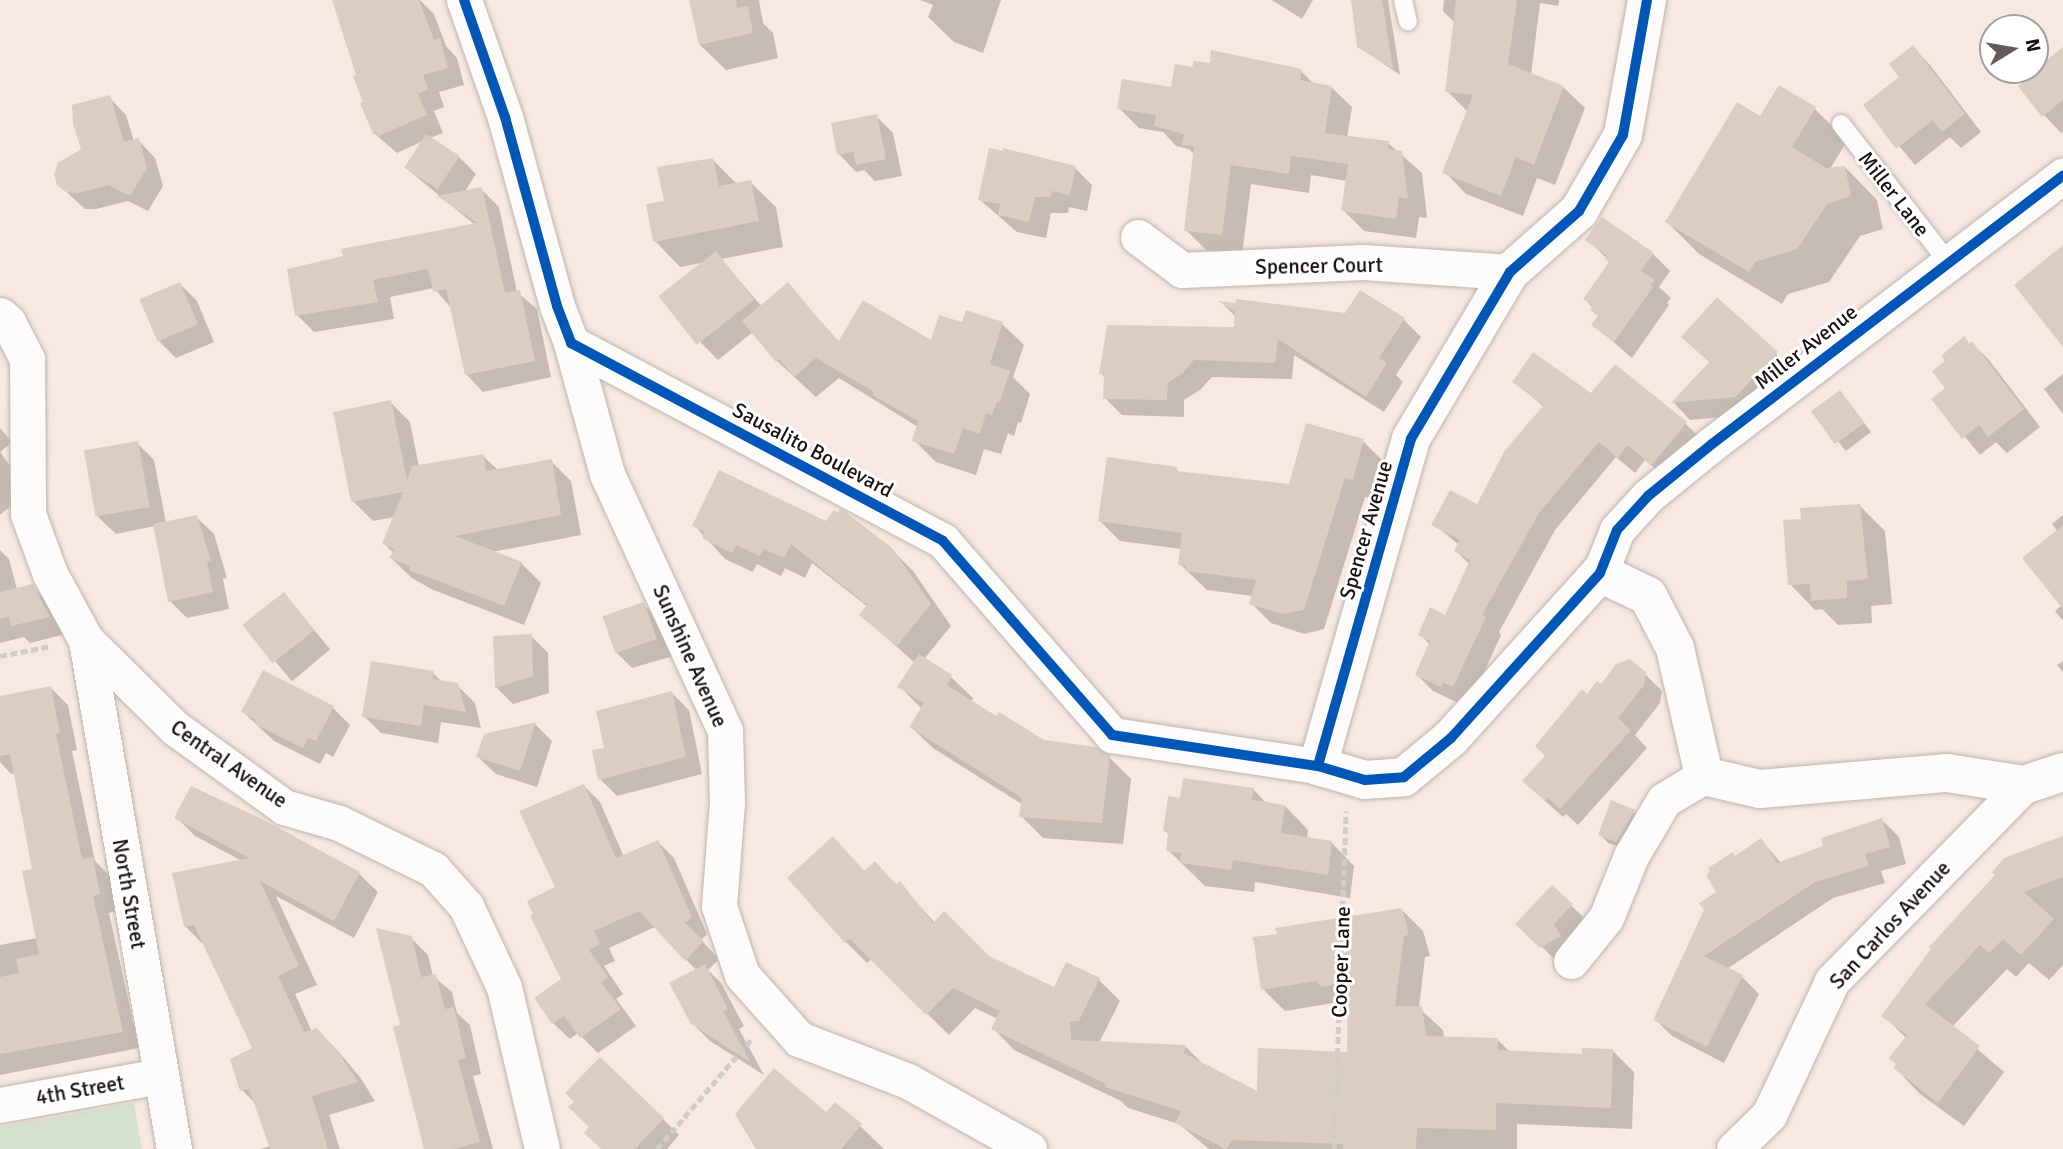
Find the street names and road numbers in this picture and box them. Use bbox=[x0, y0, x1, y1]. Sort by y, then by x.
street label: Miller Lane bbox=[1853, 147, 1935, 241]
street label: Spencer Court bbox=[1255, 252, 1383, 280]
street label: Miller Avenue bbox=[1750, 299, 1862, 395]
street label: Sausalito Boulevard bbox=[728, 397, 898, 503]
street label: Spencer Avenue bbox=[1334, 458, 1398, 602]
street label: Sunshine Avenue bbox=[647, 581, 733, 731]
street label: Central Avenue bbox=[166, 715, 292, 813]
street label: North Street bbox=[107, 837, 151, 951]
street label: San Carlos Avenue bbox=[1824, 856, 1956, 994]
street label: Cooper Lane bbox=[1326, 906, 1356, 1018]
street label: 4th Street bbox=[34, 1070, 126, 1110]

